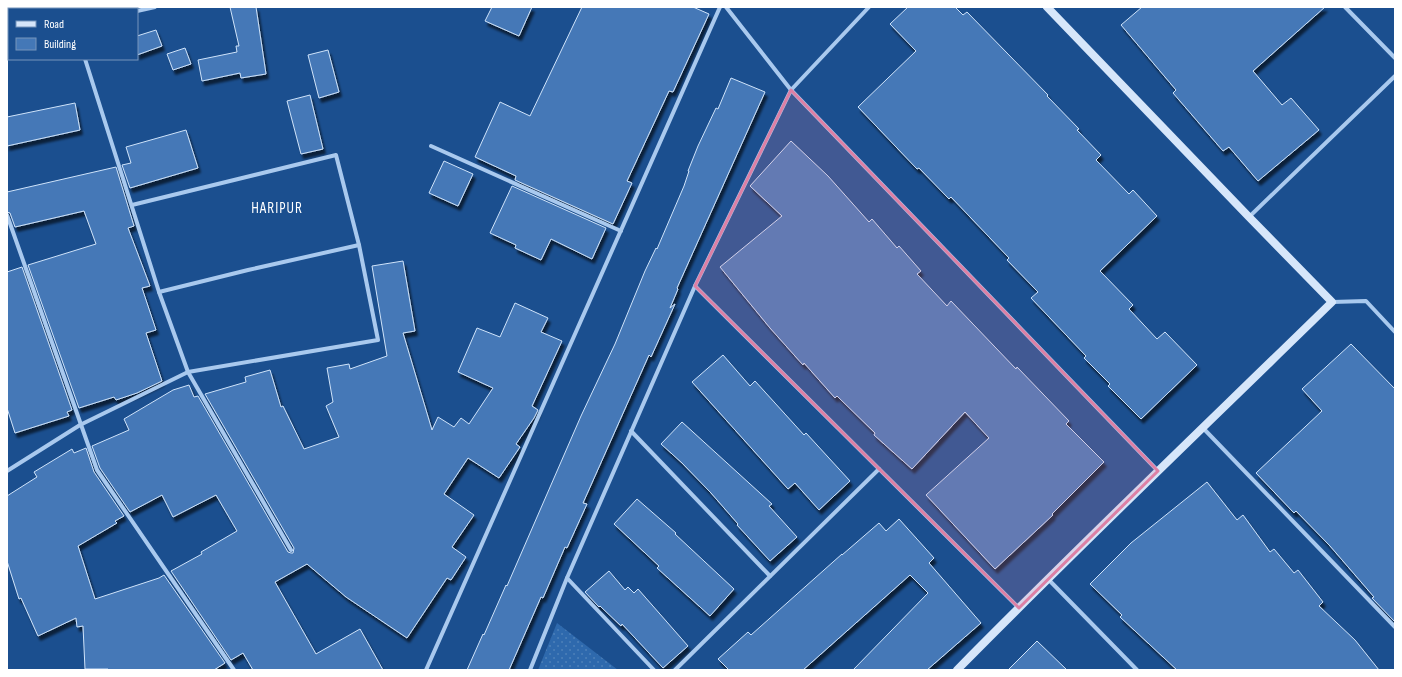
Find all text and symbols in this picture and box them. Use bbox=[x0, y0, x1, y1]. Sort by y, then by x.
legend bbox=[8, 8, 138, 60]
text: Road bbox=[44, 17, 64, 32]
text: Building bbox=[44, 37, 76, 52]
district label: HARIPUR bbox=[251, 199, 303, 218]

